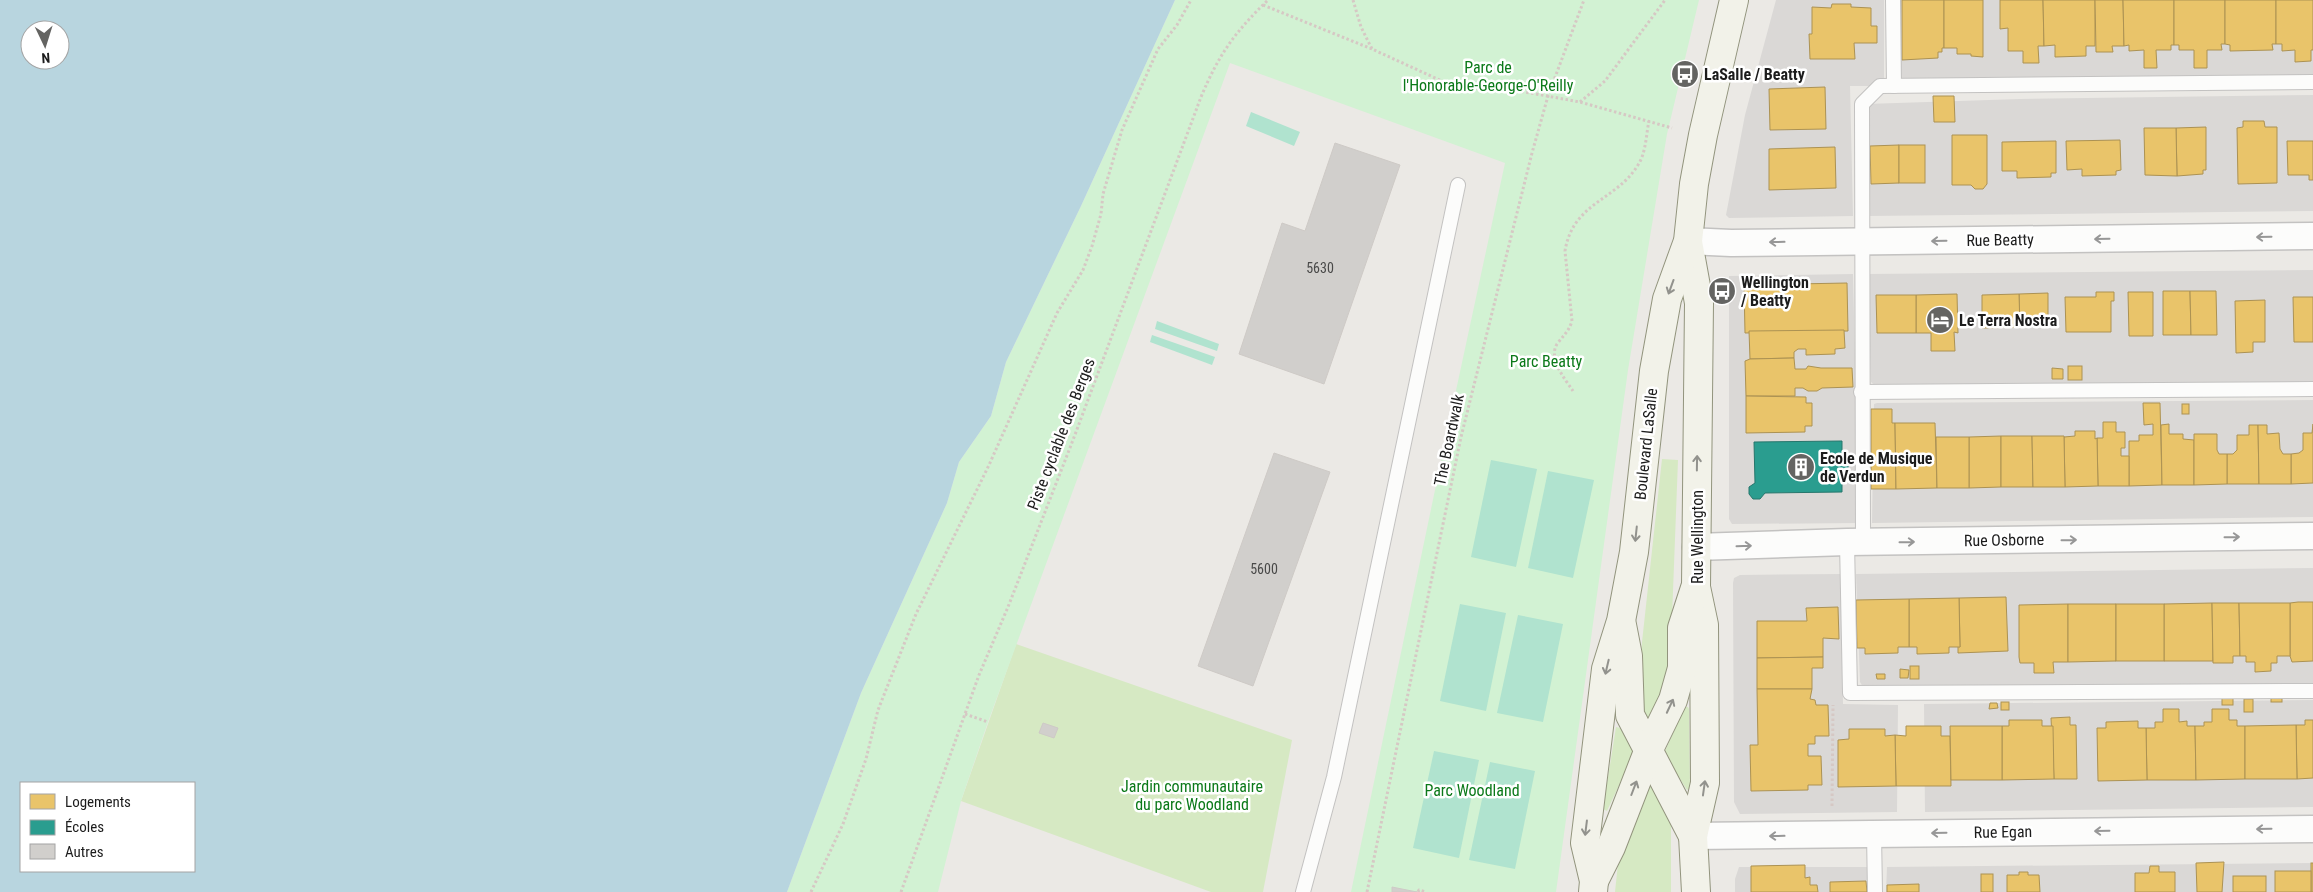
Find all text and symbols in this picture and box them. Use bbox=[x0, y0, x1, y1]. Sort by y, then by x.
north arrow bbox=[20, 20, 70, 70]
text: N bbox=[41, 50, 51, 66]
park label: Parc de l'Honorable-George-O'Reilly bbox=[1403, 58, 1574, 95]
bus stop icon: LaSalle / Beatty bbox=[1670, 59, 1700, 89]
place label: LaSalle / Beatty bbox=[1704, 65, 1805, 84]
street label: Rue Beatty bbox=[1966, 230, 2034, 250]
one-way arrow bbox=[2257, 232, 2273, 242]
one-way arrow bbox=[2094, 234, 2110, 244]
one-way arrow bbox=[1932, 236, 1948, 246]
one-way arrow bbox=[1769, 237, 1786, 247]
house number: 5630 bbox=[1306, 260, 1334, 276]
place label: Wellington / Beatty bbox=[1740, 273, 1809, 310]
bus stop icon: Wellington / Beatty bbox=[1707, 276, 1737, 306]
one-way arrow bbox=[1666, 278, 1675, 294]
hotel icon: Le Terra Nostra bbox=[1925, 305, 1955, 335]
place label: Le Terra Nostra bbox=[1959, 311, 2058, 330]
park label: Parc Beatty bbox=[1510, 352, 1582, 371]
street label: Piste cyclable des Berges bbox=[1023, 355, 1099, 513]
street label: Boulevard LaSalle bbox=[1631, 387, 1661, 501]
street label: The Boardwalk bbox=[1430, 392, 1468, 488]
place label: Ecole de Musique de Verdun bbox=[1820, 449, 1933, 486]
building icon: Ecole de Musique de Verdun bbox=[1786, 452, 1816, 482]
one-way arrow bbox=[1692, 455, 1702, 472]
street label: Rue Wellington bbox=[1688, 490, 1707, 584]
one-way arrow bbox=[1631, 525, 1641, 541]
street label: Rue Osborne bbox=[1964, 530, 2044, 550]
one-way arrow bbox=[2224, 533, 2240, 542]
one-way arrow bbox=[2061, 535, 2077, 544]
one-way arrow bbox=[1898, 537, 1915, 547]
one-way arrow bbox=[1736, 541, 1752, 550]
house number: 5600 bbox=[1250, 561, 1278, 577]
one-way arrow bbox=[1602, 659, 1611, 675]
one-way arrow bbox=[1666, 699, 1676, 714]
park label: Jardin communautaire du parc Woodland bbox=[1121, 777, 1263, 814]
park label: Parc Woodland bbox=[1424, 781, 1520, 800]
one-way arrow bbox=[1629, 781, 1639, 796]
one-way arrow bbox=[1699, 781, 1709, 797]
legend bbox=[20, 782, 195, 872]
text: Logements bbox=[65, 793, 131, 811]
text: Écoles bbox=[65, 818, 104, 836]
one-way arrow bbox=[1581, 820, 1591, 836]
street label: Rue Egan bbox=[1974, 822, 2032, 842]
one-way arrow bbox=[2257, 824, 2273, 834]
one-way arrow bbox=[2094, 826, 2110, 836]
one-way arrow bbox=[1932, 828, 1948, 838]
one-way arrow bbox=[1769, 831, 1785, 840]
text: Autres bbox=[65, 843, 104, 861]

